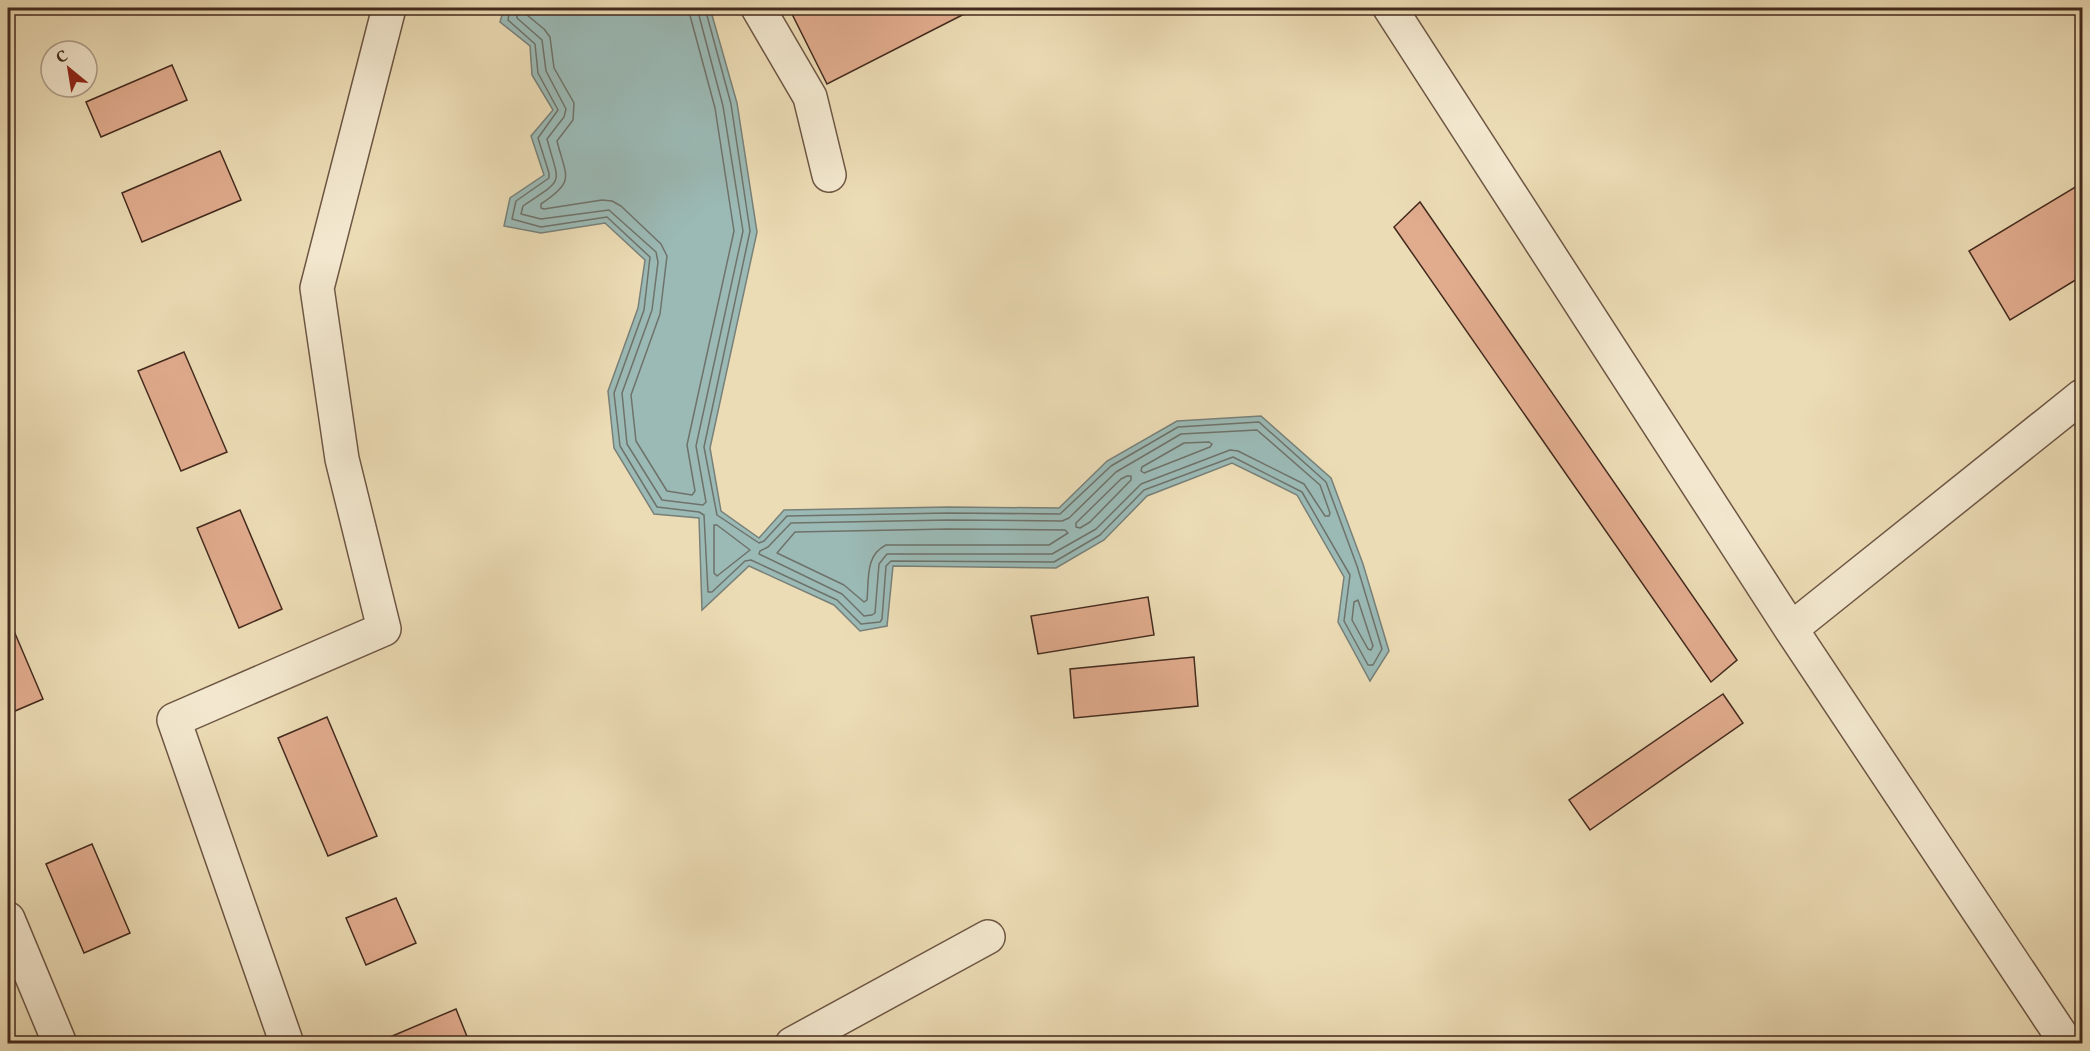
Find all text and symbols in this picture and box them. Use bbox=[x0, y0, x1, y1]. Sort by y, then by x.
north arrow bbox=[39, 39, 99, 99]
text: С bbox=[53, 46, 72, 70]

